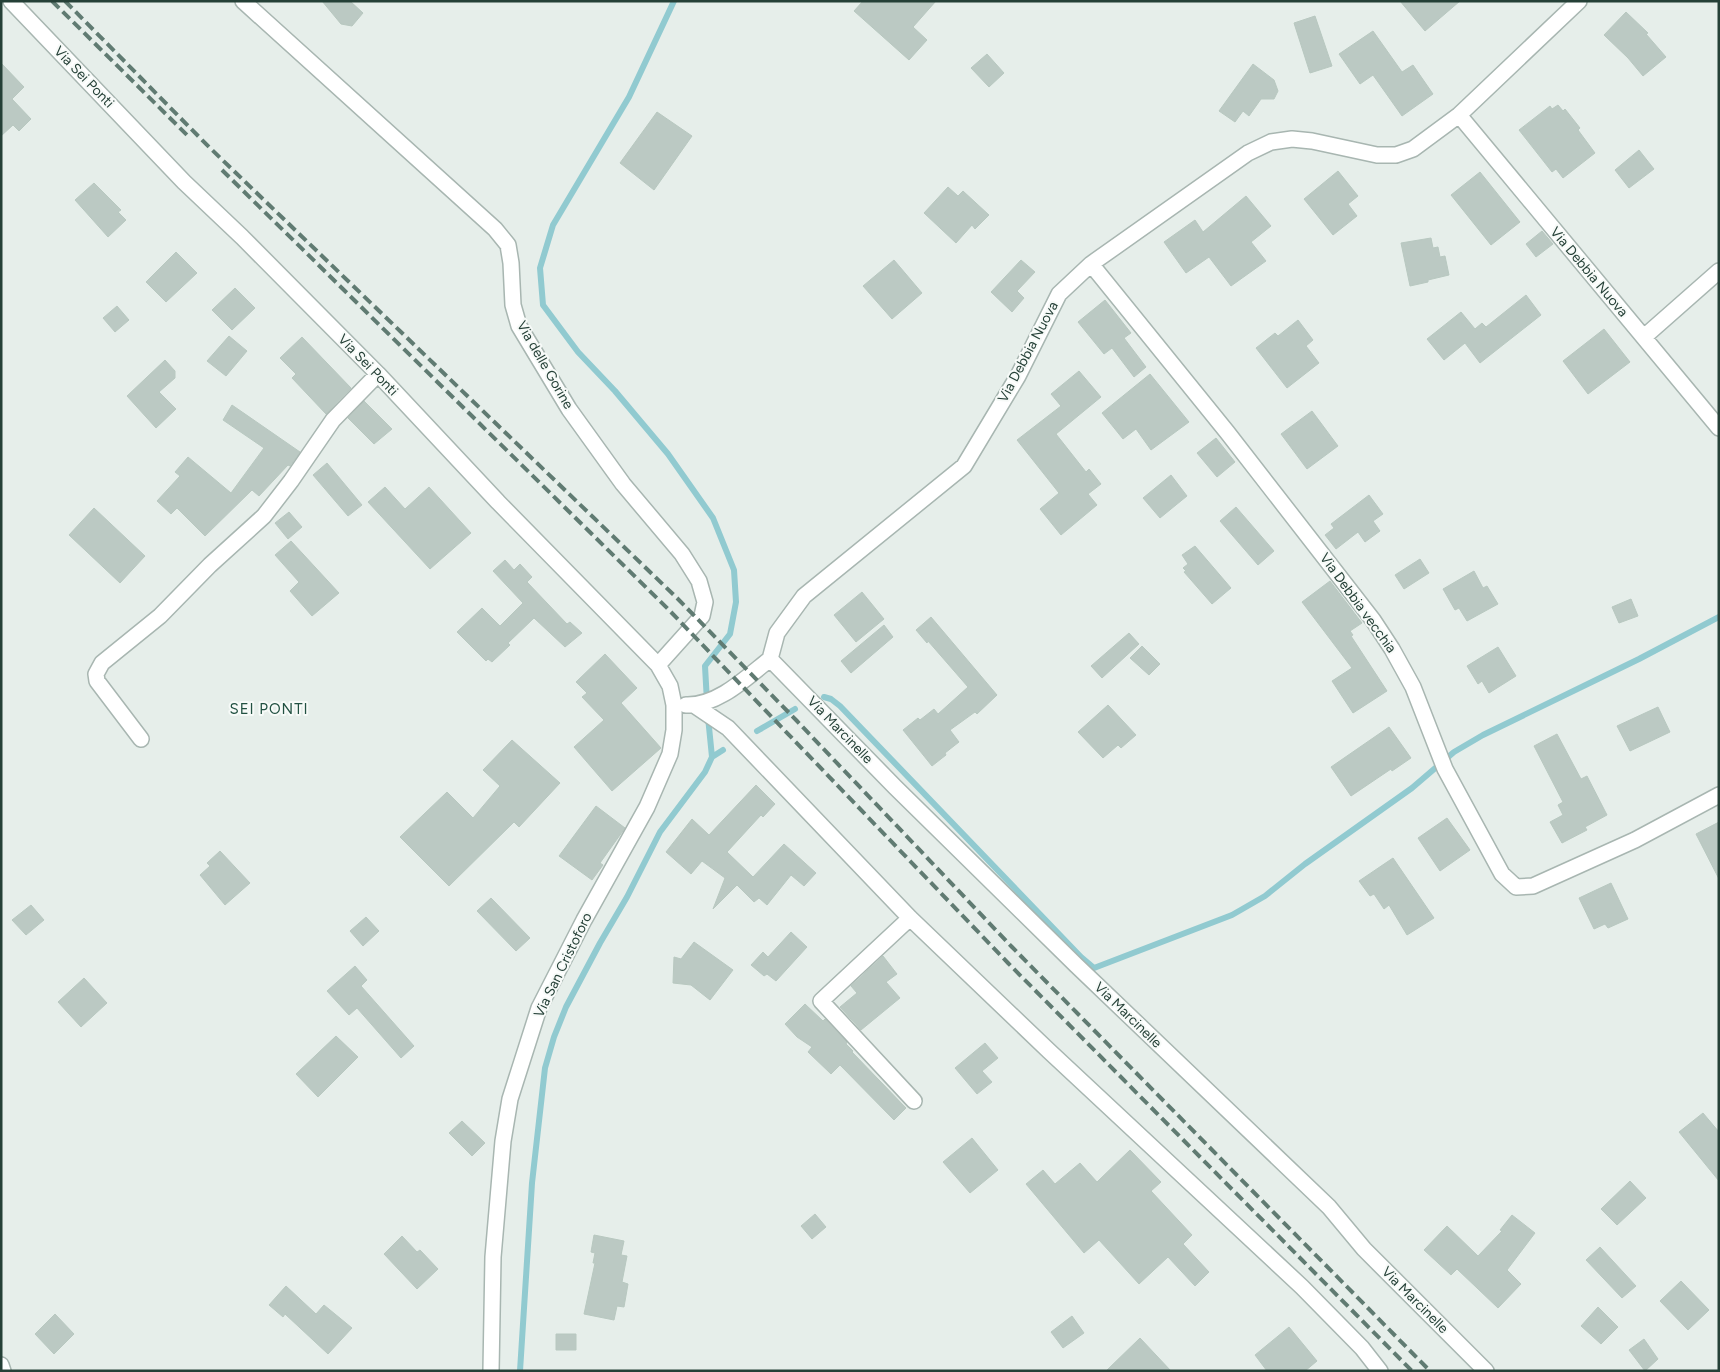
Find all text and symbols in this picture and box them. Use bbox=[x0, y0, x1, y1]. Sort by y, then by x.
street label: Via Sei Ponti bbox=[50, 43, 118, 111]
street label: Via Debbia Nuova bbox=[1547, 224, 1631, 320]
street label: Via Debbia Nuova bbox=[994, 299, 1062, 405]
street label: Via delle Gorine bbox=[513, 318, 577, 412]
street label: Via Sei Ponti bbox=[334, 331, 402, 399]
street label: Via Debbia vecchia bbox=[1316, 550, 1400, 656]
street label: Via Marcinelle bbox=[804, 693, 877, 768]
district label: SEI PONTI bbox=[229, 700, 309, 718]
street label: Via San Cristoforo bbox=[530, 910, 596, 1020]
street label: Via Marcinelle bbox=[1091, 979, 1166, 1052]
street label: Via Marcinelle bbox=[1378, 1263, 1452, 1337]

